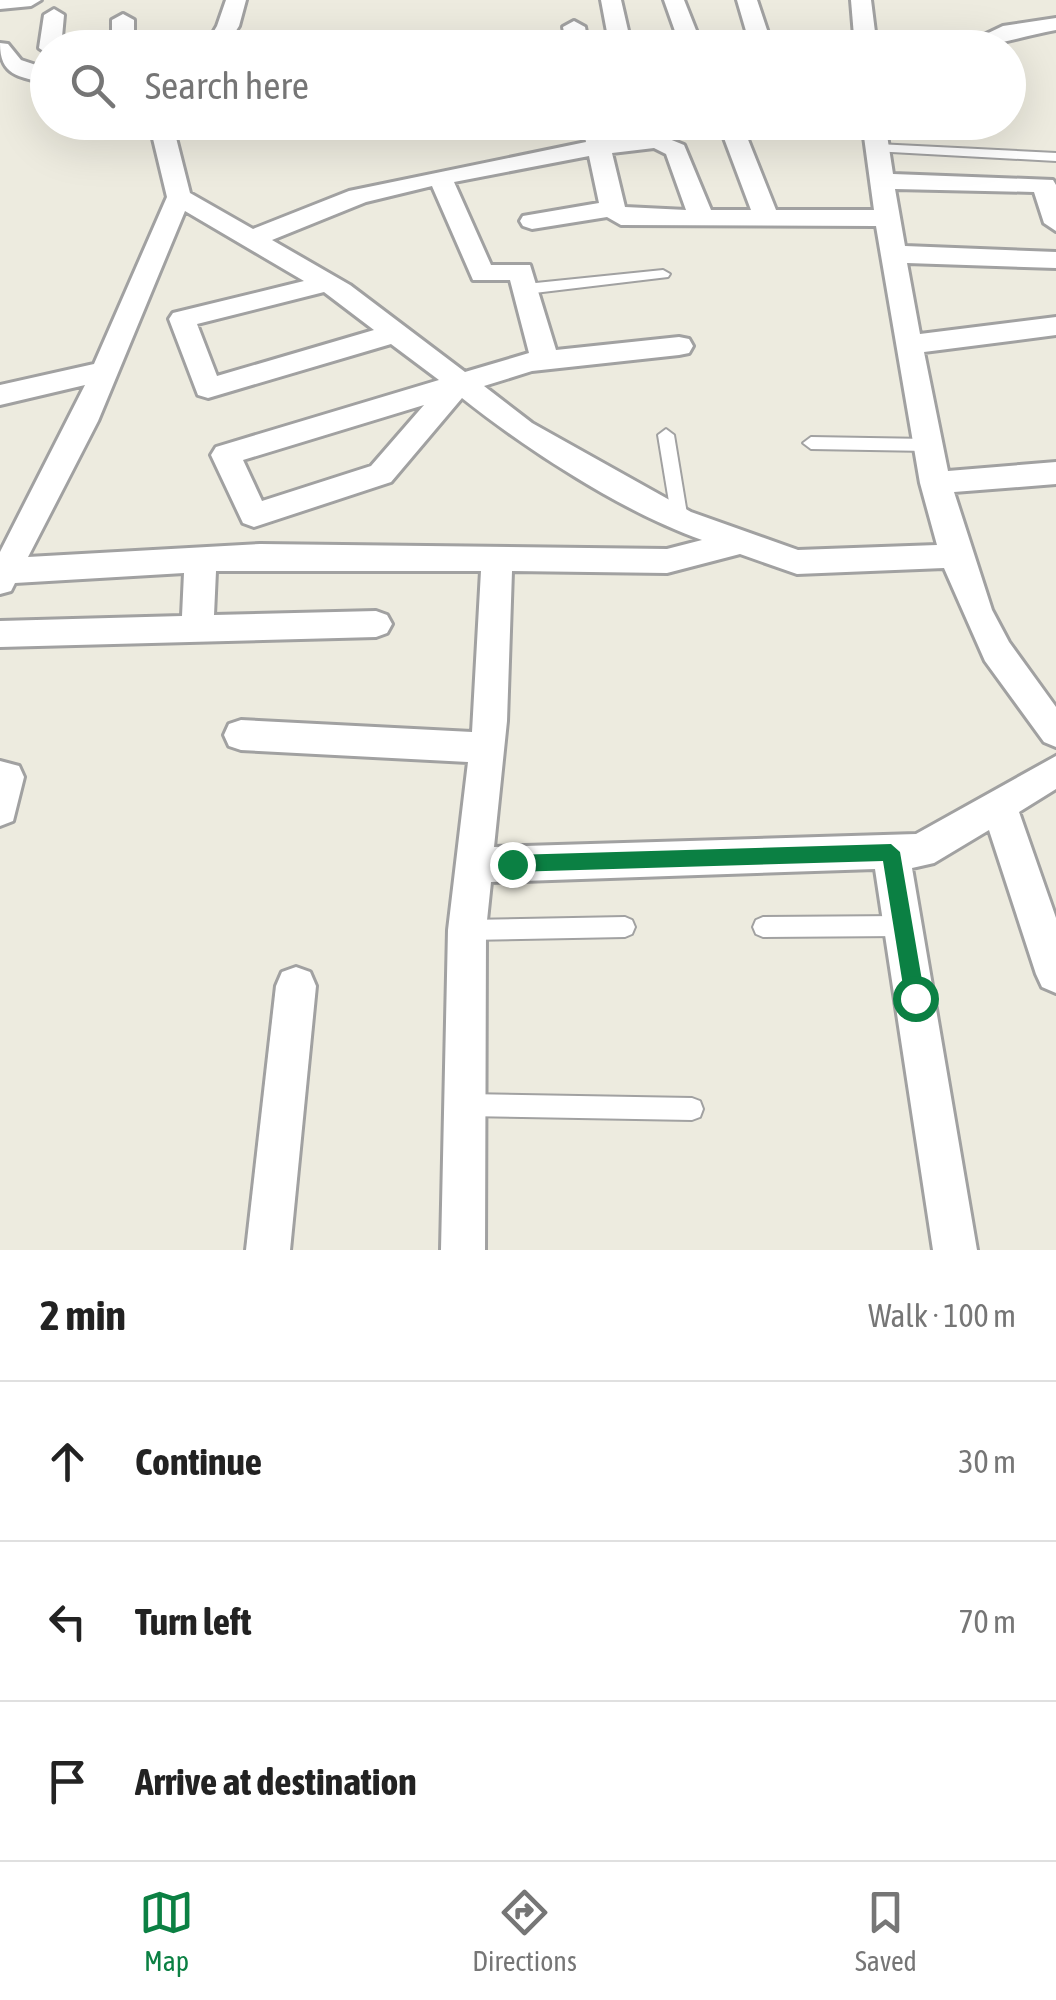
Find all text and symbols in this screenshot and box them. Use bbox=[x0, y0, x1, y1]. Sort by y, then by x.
search box bbox=[30, 30, 1026, 140]
icon: search bbox=[65, 58, 120, 113]
text: Search here bbox=[145, 64, 309, 107]
route end bbox=[490, 842, 536, 888]
route start bbox=[893, 976, 939, 1022]
text: 2 min bbox=[40, 1291, 126, 1339]
text: Walk · 100 m bbox=[868, 1297, 1016, 1334]
icon: ahead bbox=[40, 1434, 95, 1489]
text: Continue bbox=[135, 1440, 262, 1483]
text: 30 m bbox=[958, 1443, 1016, 1480]
icon: left bbox=[40, 1594, 95, 1649]
text: Turn left bbox=[135, 1600, 251, 1643]
text: 70 m bbox=[958, 1603, 1016, 1640]
icon: arrive bbox=[40, 1754, 95, 1809]
text: Arrive at destination bbox=[135, 1760, 417, 1803]
tab: Map bbox=[139, 1885, 194, 1977]
tab: Directions bbox=[472, 1885, 577, 1977]
tab: Saved bbox=[855, 1885, 917, 1977]

